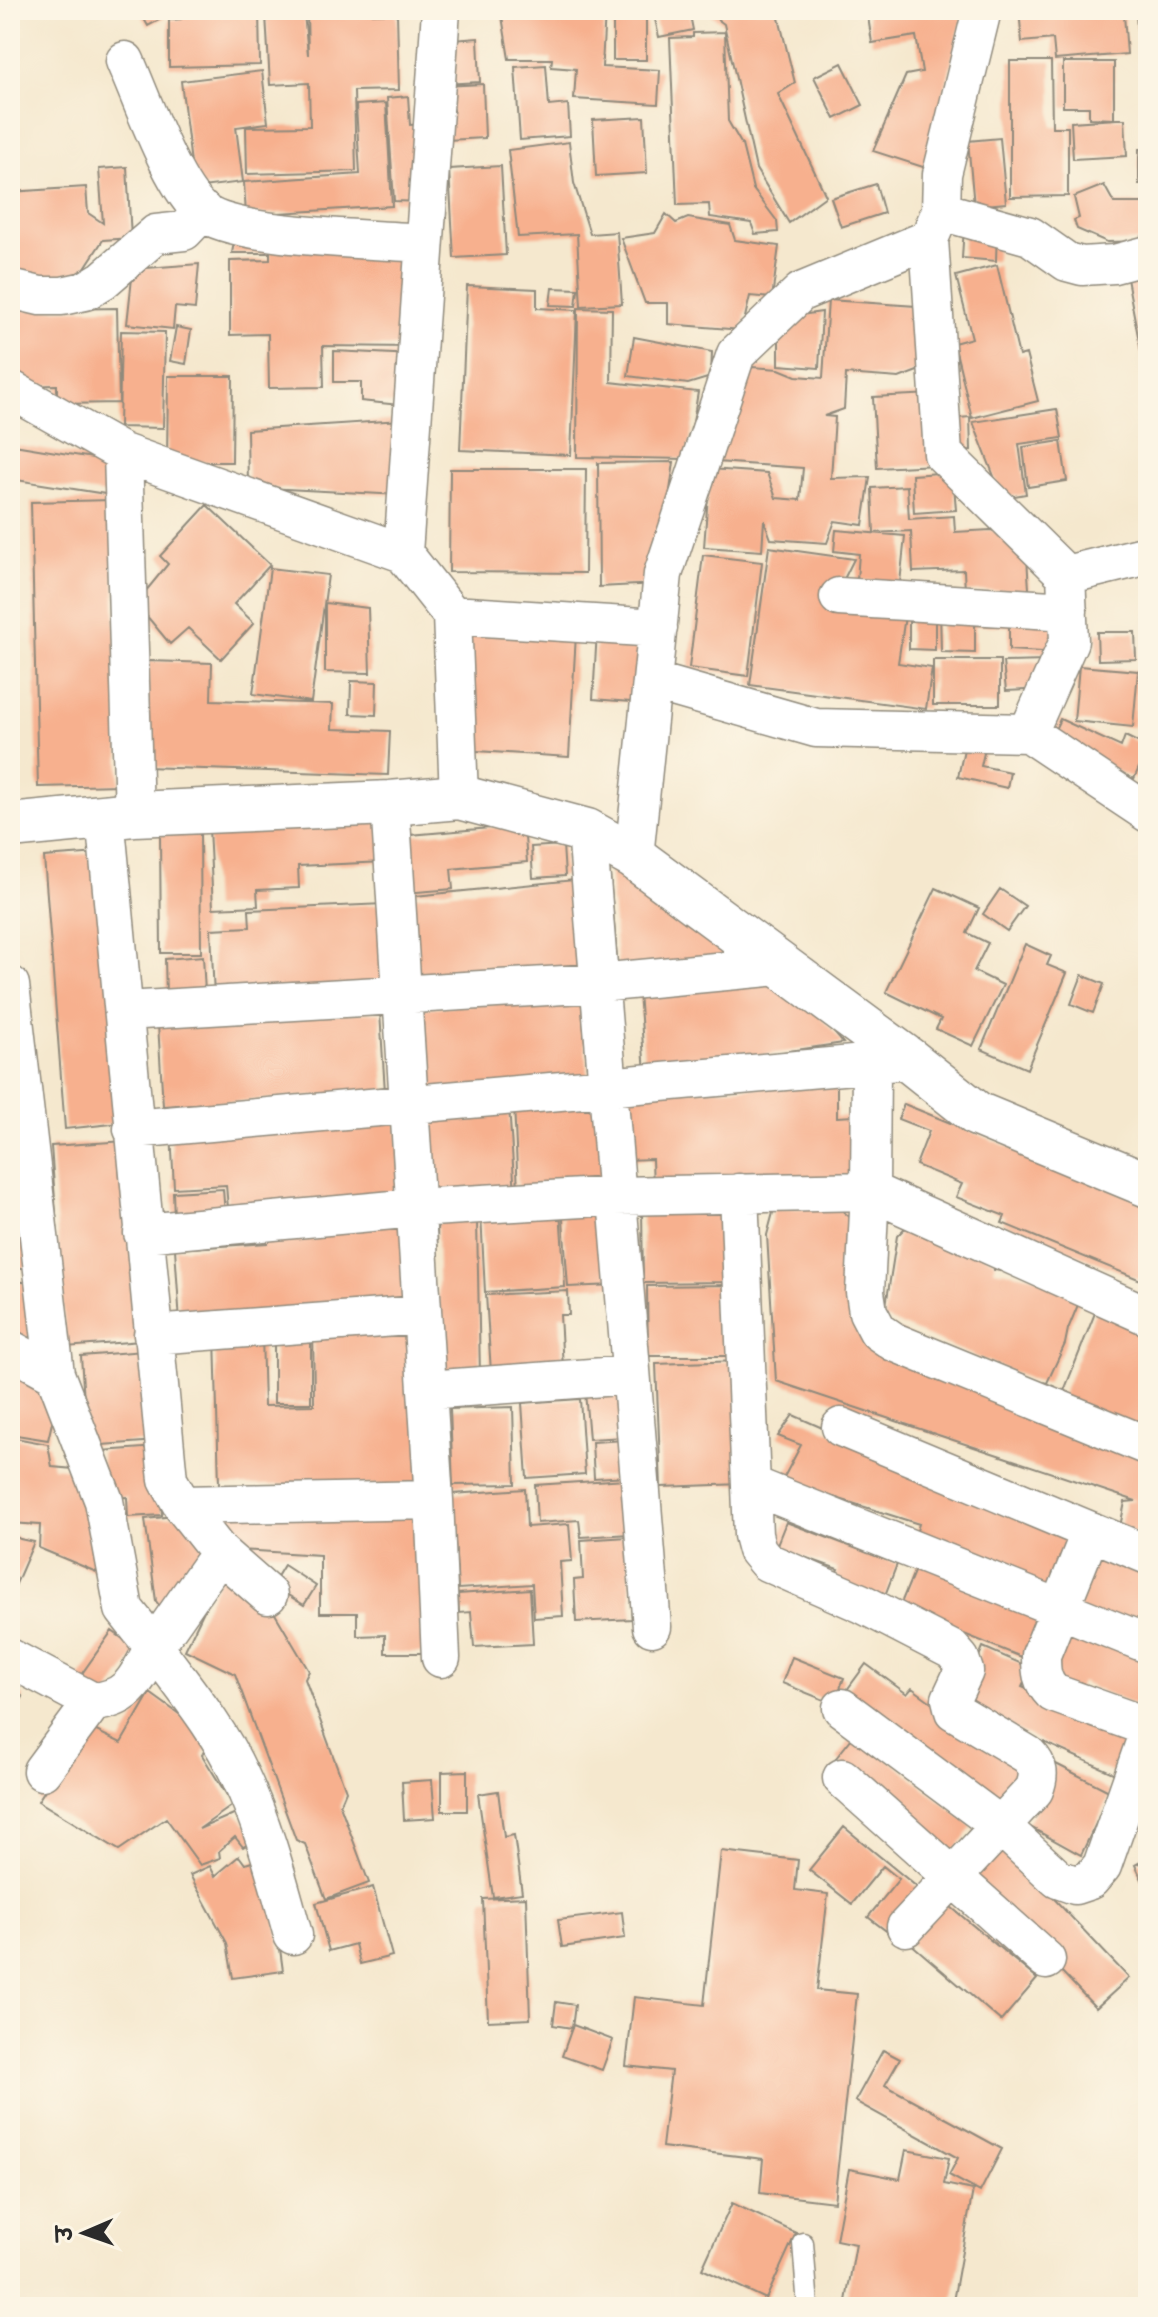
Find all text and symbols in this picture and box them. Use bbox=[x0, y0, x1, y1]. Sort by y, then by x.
north arrow bbox=[44, 2193, 124, 2273]
text: उ bbox=[51, 2224, 79, 2243]

